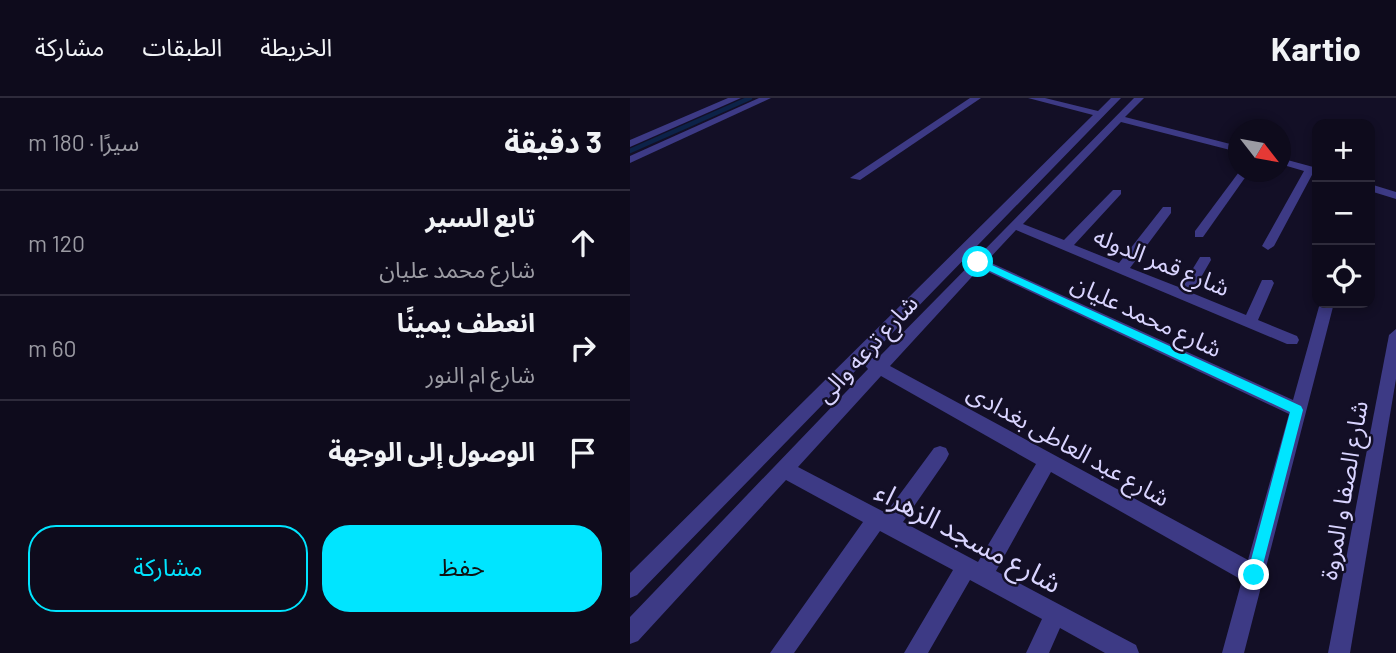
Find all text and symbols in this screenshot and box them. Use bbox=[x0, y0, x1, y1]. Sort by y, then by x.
text: Kartio bbox=[1271, 28, 1361, 68]
text: مشاركة bbox=[35, 32, 104, 61]
text: الطبقات bbox=[142, 32, 222, 61]
text: الخريطة bbox=[260, 32, 332, 61]
north arrow bbox=[1228, 119, 1291, 182]
map controls bbox=[1312, 119, 1375, 308]
button: + bbox=[1312, 119, 1375, 182]
text: 3 دقيقة bbox=[504, 123, 602, 159]
text: سيرًا · 180 m bbox=[28, 128, 139, 156]
button: − bbox=[1312, 182, 1375, 245]
text: تابع السير bbox=[425, 201, 535, 232]
street label: شارع قمر الدوله bbox=[1088, 221, 1234, 305]
icon: ahead bbox=[564, 224, 602, 262]
text: 120 m bbox=[28, 229, 85, 257]
button: locate bbox=[1312, 245, 1375, 308]
route start bbox=[962, 246, 993, 277]
text: شارع محمد عليان bbox=[379, 255, 535, 283]
street label: شارع محمد عليان bbox=[1066, 268, 1227, 366]
street label: شارع ترعه والى bbox=[809, 288, 926, 411]
text: انعطف يمينًا bbox=[397, 306, 535, 337]
icon: right bbox=[564, 329, 602, 367]
text: 60 m bbox=[28, 334, 76, 362]
text: شارع ام النور bbox=[426, 360, 535, 388]
street label: شارع عبد العاطى بغدادى bbox=[961, 376, 1175, 515]
street label: شارع الصفا و المروة bbox=[1313, 398, 1377, 582]
icon: arrive bbox=[564, 434, 602, 472]
text: الوصول إلى الوجهة bbox=[328, 435, 535, 466]
street label: شارع مسجد الزهراء bbox=[868, 473, 1068, 604]
button: مشاركة bbox=[28, 525, 308, 612]
button: حفظ bbox=[322, 525, 602, 612]
route end bbox=[1238, 559, 1269, 590]

